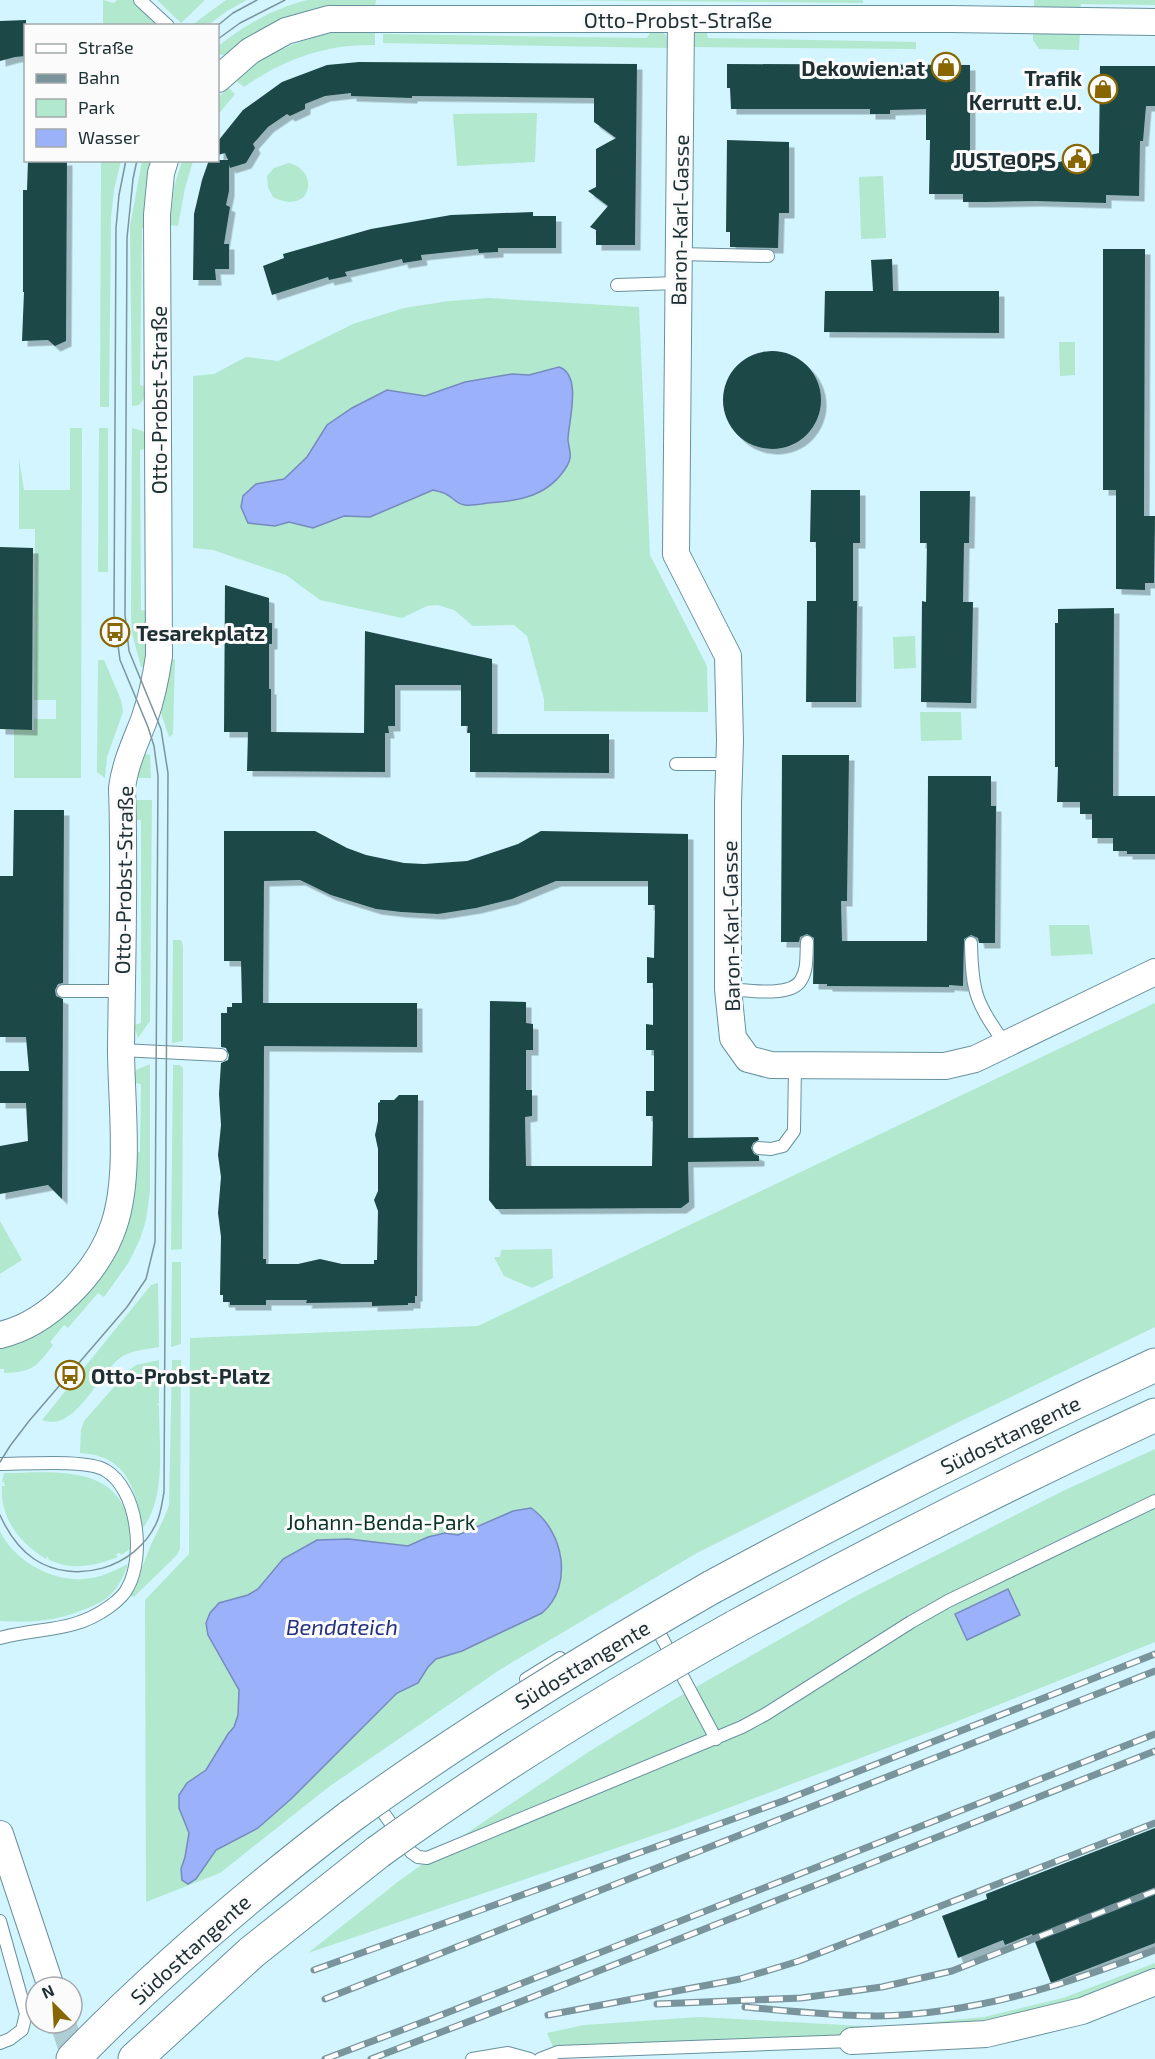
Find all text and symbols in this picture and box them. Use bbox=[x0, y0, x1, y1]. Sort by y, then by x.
street label: Otto-Probst-Straße bbox=[584, 7, 772, 32]
legend bbox=[24, 24, 219, 162]
text: Straße bbox=[78, 36, 134, 58]
shop icon: Dekowien.at bbox=[930, 51, 962, 83]
place label: Dekowien.at bbox=[801, 55, 925, 80]
place label: Trafik Kerrutt e.U. bbox=[969, 65, 1082, 114]
text: Bahn bbox=[78, 66, 120, 88]
shop icon: Trafik Kerrutt e.U. bbox=[1087, 73, 1119, 105]
text: Park bbox=[78, 96, 115, 118]
text: Wasser bbox=[78, 126, 140, 148]
street label: Baron-Karl-Gasse bbox=[665, 134, 693, 306]
public building icon: JUST@OPS bbox=[1061, 143, 1093, 175]
place label: JUST@OPS bbox=[954, 147, 1056, 172]
street label: Otto-Probst-Straße bbox=[146, 306, 171, 494]
bus stop icon: Tesarekplatz bbox=[99, 616, 131, 648]
place label: Tesarekplatz bbox=[136, 620, 265, 645]
street label: Otto-Probst-Straße bbox=[109, 785, 137, 975]
street label: Baron-Karl-Gasse bbox=[716, 840, 744, 1012]
bus stop icon: Otto-Probst-Platz bbox=[54, 1359, 86, 1391]
place label: Otto-Probst-Platz bbox=[91, 1363, 270, 1388]
street label: Südosttangente bbox=[936, 1389, 1084, 1479]
park label: Johann-Benda-Park bbox=[286, 1509, 476, 1534]
water label: Bendateich bbox=[286, 1613, 398, 1639]
street label: Südosttangente bbox=[510, 1614, 654, 1714]
street label: Südosttangente bbox=[125, 1889, 255, 2009]
north arrow bbox=[24, 1975, 84, 2035]
text: N bbox=[39, 1980, 57, 2002]

